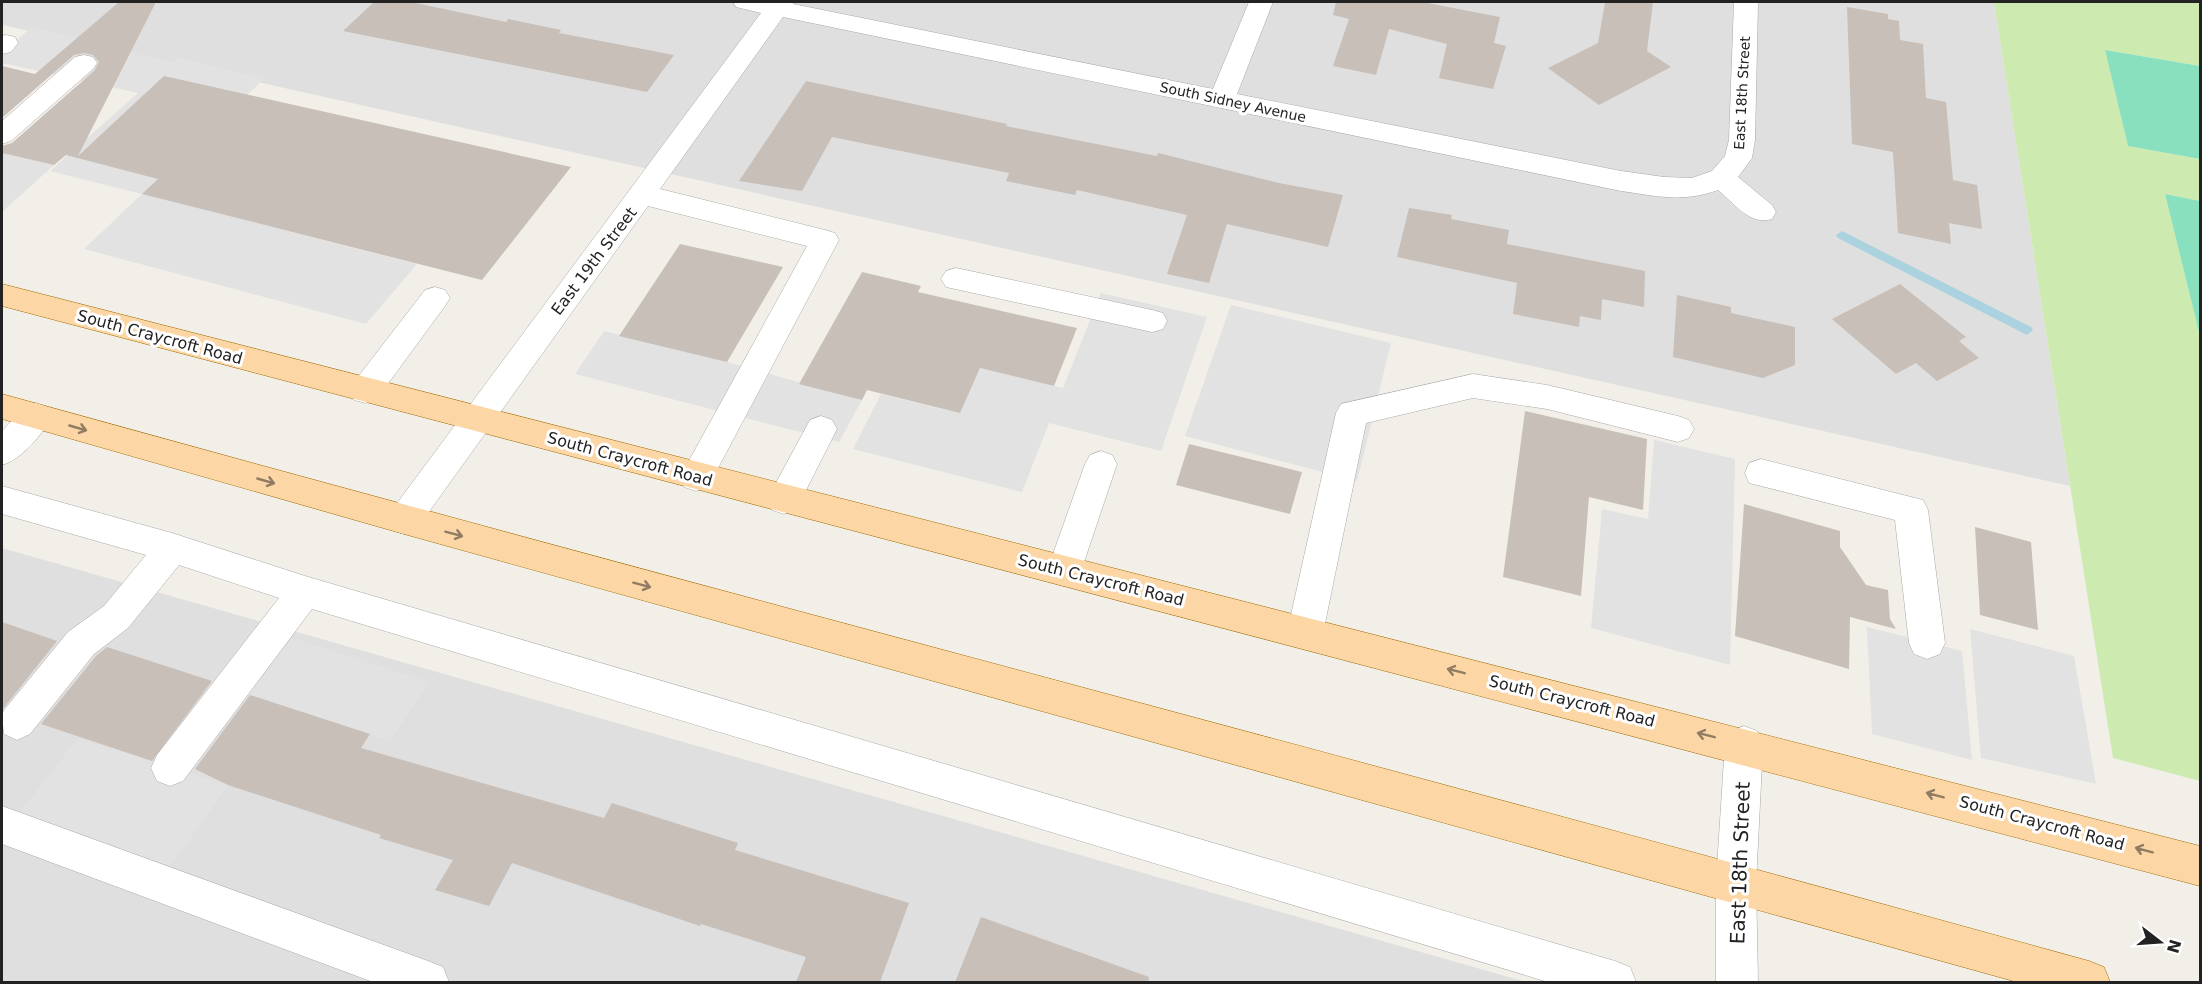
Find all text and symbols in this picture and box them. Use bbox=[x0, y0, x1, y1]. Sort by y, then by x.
street label: East 18th Street bbox=[1731, 35, 1753, 150]
street label: South Sidney Avenue bbox=[1158, 79, 1308, 125]
street label: East 19th Street bbox=[547, 203, 641, 319]
street label: South Craycroft Road bbox=[75, 306, 245, 368]
one-way arrow bbox=[68, 423, 87, 434]
street label: South Craycroft Road bbox=[545, 428, 715, 490]
one-way arrow bbox=[256, 476, 275, 487]
one-way arrow bbox=[444, 528, 463, 540]
street label: South Craycroft Road bbox=[1016, 550, 1186, 610]
one-way arrow bbox=[632, 580, 651, 591]
one-way arrow bbox=[1447, 665, 1466, 677]
street label: South Craycroft Road bbox=[1487, 671, 1657, 731]
one-way arrow bbox=[1697, 728, 1716, 740]
street label: East 18th Street bbox=[1725, 781, 1755, 945]
one-way arrow bbox=[1926, 789, 1945, 800]
street label: South Craycroft Road bbox=[1957, 792, 2127, 854]
one-way arrow bbox=[2135, 844, 2154, 856]
north arrow bbox=[2130, 912, 2190, 972]
text: N bbox=[2163, 937, 2185, 955]

